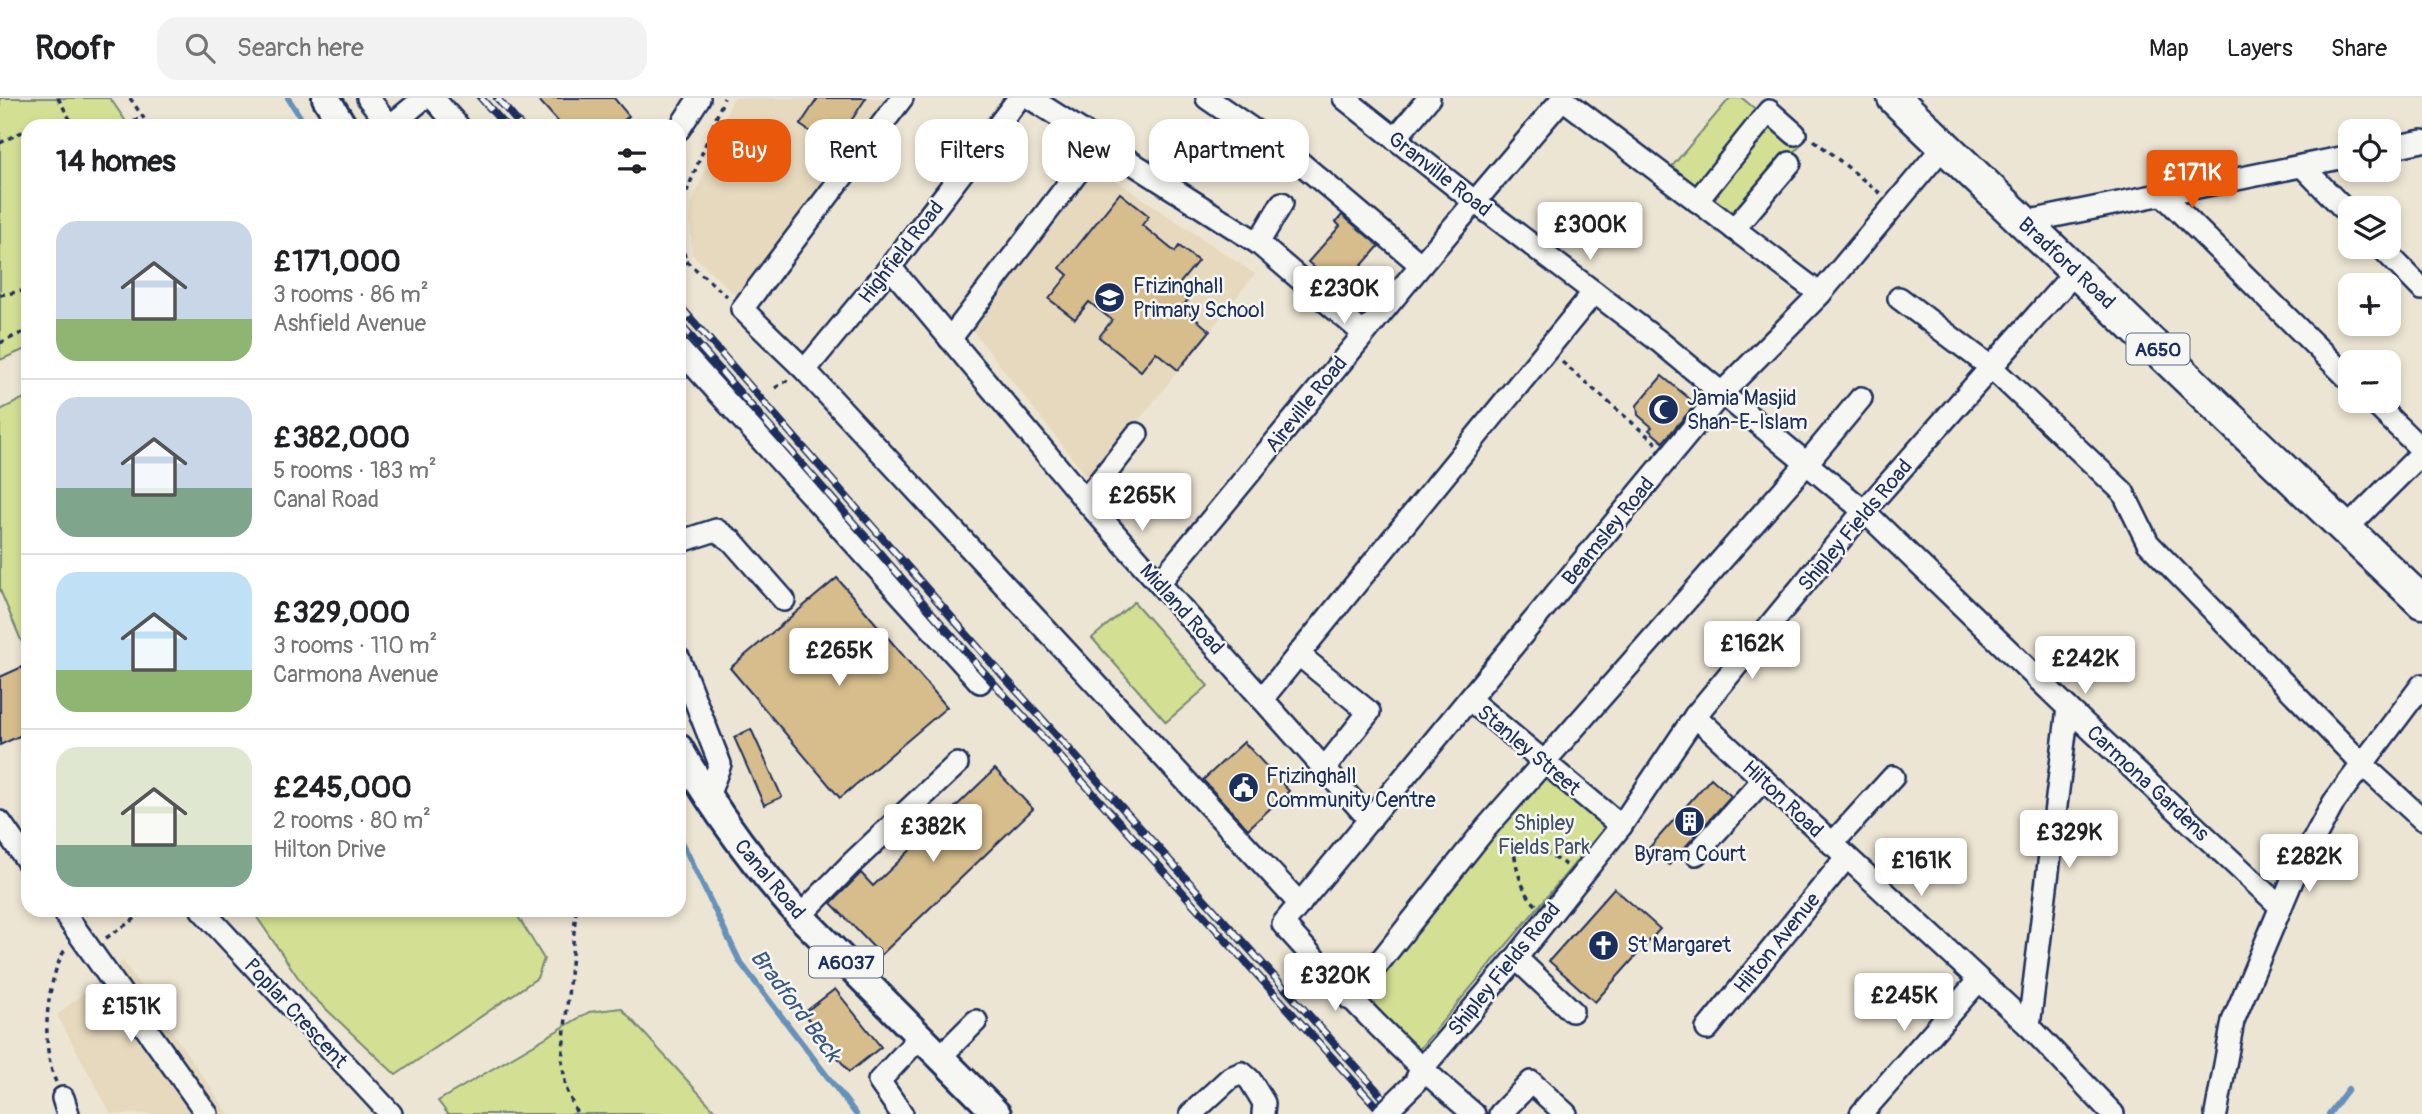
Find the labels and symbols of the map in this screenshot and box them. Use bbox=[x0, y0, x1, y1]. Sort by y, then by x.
street label: Granville Road bbox=[1383, 126, 1497, 223]
pin: £171K bbox=[2143, 150, 2241, 210]
street label: Highfield Road bbox=[853, 195, 950, 309]
pin: £300K bbox=[1541, 202, 1639, 262]
street label: Bradford Road bbox=[2012, 211, 2121, 315]
pin: £230K bbox=[1295, 266, 1393, 326]
place label: Frizinghall Primary School bbox=[1133, 273, 1265, 324]
school or university icon: Frizinghall Primary School bbox=[1093, 281, 1127, 315]
road number: A650 bbox=[2126, 333, 2190, 364]
street label: Aireville Road bbox=[1259, 351, 1354, 458]
place label: Jamia Masjid Shan-E-Islam bbox=[1687, 385, 1808, 436]
mosque icon: Jamia Masjid Shan-E-Islam bbox=[1647, 393, 1681, 427]
street label: Shipley Fields Road bbox=[1792, 454, 1919, 597]
street label: Beamsley Road bbox=[1556, 471, 1660, 591]
pin: £265K bbox=[1093, 474, 1191, 533]
street label: Midland Road bbox=[1134, 558, 1230, 661]
pin: £162K bbox=[1703, 622, 1801, 681]
pin: £265K bbox=[790, 628, 888, 688]
pin: £242K bbox=[2036, 636, 2134, 696]
street label: Stanley Street bbox=[1471, 699, 1587, 802]
street label: Carmona Gardens bbox=[2081, 720, 2215, 848]
street label: Hilton Road bbox=[1736, 755, 1829, 844]
place label: Frizinghall Community Centre bbox=[1266, 763, 1436, 814]
public building icon: Frizinghall Community Centre bbox=[1226, 771, 1260, 805]
pin: £382K bbox=[884, 804, 982, 864]
building icon: Byram Court bbox=[1673, 805, 1707, 839]
park label: Shipley Fields Park bbox=[1498, 810, 1591, 861]
pin: £329K bbox=[2020, 810, 2118, 870]
street label: Canal Road bbox=[728, 834, 811, 925]
pin: £282K bbox=[2260, 834, 2358, 894]
pin: £161K bbox=[1872, 838, 1970, 898]
place label: Byram Court bbox=[1634, 841, 1747, 868]
street label: Hilton Avenue bbox=[1728, 887, 1827, 999]
street label: Shipley Fields Road bbox=[1442, 897, 1567, 1042]
church icon: St Margaret bbox=[1587, 928, 1621, 962]
place label: St Margaret bbox=[1627, 932, 1731, 959]
water label: Bradford Beck bbox=[744, 943, 849, 1069]
road number: A6037 bbox=[809, 946, 883, 978]
street label: Poplar Crescent bbox=[238, 953, 354, 1074]
pin: £320K bbox=[1286, 954, 1384, 1013]
pin: £245K bbox=[1855, 974, 1953, 1033]
pin: £151K bbox=[82, 984, 180, 1044]

